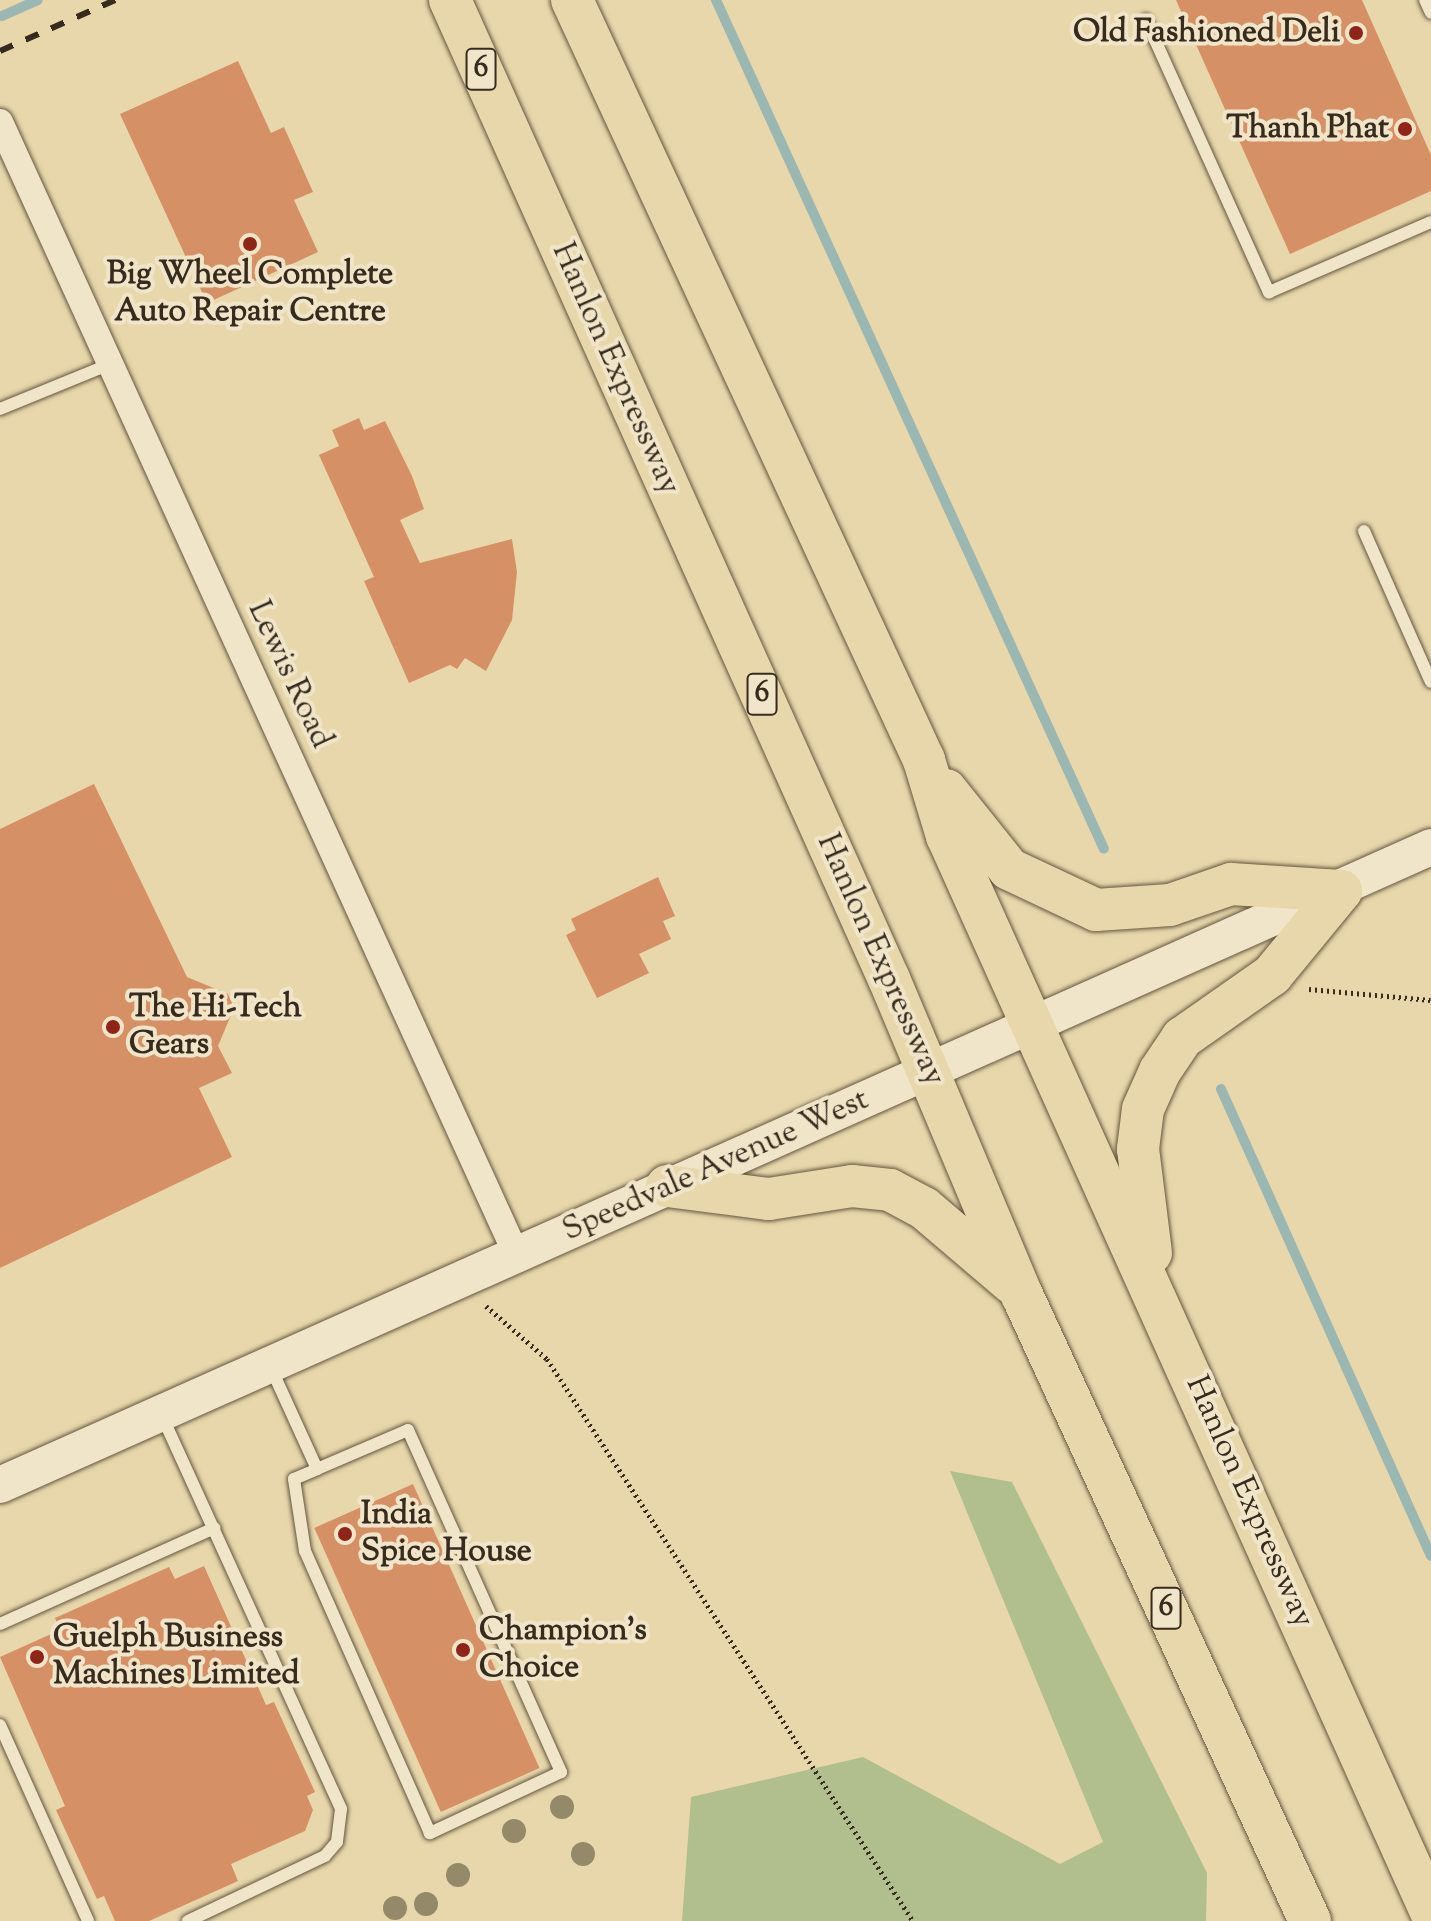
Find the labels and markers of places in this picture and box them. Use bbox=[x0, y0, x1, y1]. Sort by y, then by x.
place label: Old Fashioned Deli bbox=[1073, 14, 1340, 52]
marker: Old Fashioned Deli bbox=[1347, 24, 1365, 42]
place label: Thanh Phat bbox=[1226, 110, 1389, 148]
marker: Thanh Phat bbox=[1396, 120, 1414, 138]
marker: Big Wheel Complete Auto Repair Centre bbox=[241, 235, 259, 253]
place label: Big Wheel Complete Auto Repair Centre bbox=[107, 257, 393, 332]
place label: The Hi-Tech Gears bbox=[129, 990, 302, 1065]
marker: The Hi-Tech Gears bbox=[104, 1018, 122, 1036]
place label: India Spice House bbox=[361, 1497, 532, 1572]
marker: India Spice House bbox=[336, 1525, 354, 1543]
place label: Champion's Choice bbox=[479, 1613, 647, 1688]
place label: Guelph Business Machines Limited bbox=[53, 1620, 299, 1695]
marker: Champion's Choice bbox=[454, 1641, 472, 1659]
marker: Guelph Business Machines Limited bbox=[28, 1648, 46, 1666]

